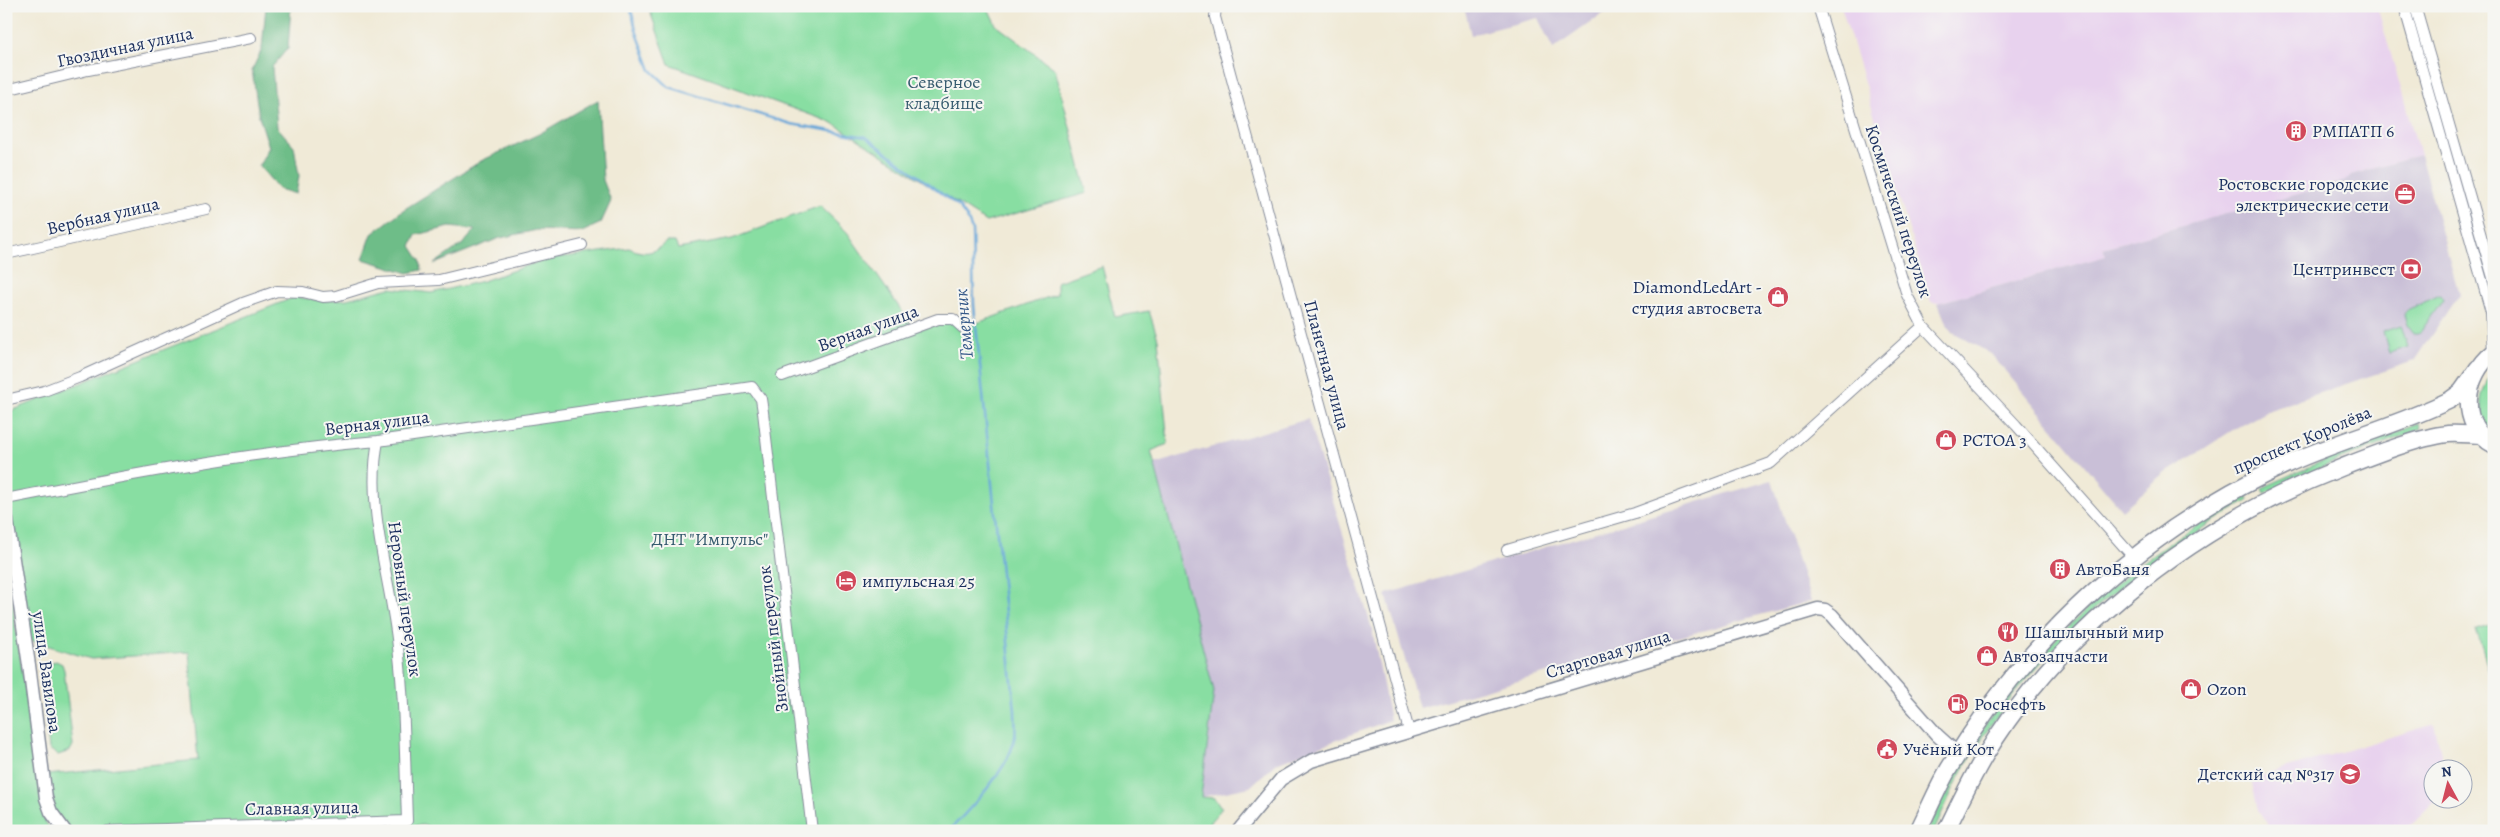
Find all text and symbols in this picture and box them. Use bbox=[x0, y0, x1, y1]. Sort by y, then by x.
street label: Гвоздичная улица bbox=[55, 21, 196, 73]
park label: Северное кладбище bbox=[905, 70, 983, 115]
building icon: РМПАТП 6 bbox=[2284, 119, 2308, 143]
place label: РМПАТП 6 bbox=[2312, 119, 2394, 143]
street label: Космический переулок bbox=[1860, 121, 1938, 301]
place label: Ростовские городские электрические сети bbox=[2218, 172, 2389, 217]
office icon: Ростовские городские электрические сети bbox=[2393, 182, 2417, 206]
street label: Вербная улица bbox=[44, 191, 162, 241]
place label: Центринвест bbox=[2292, 257, 2395, 281]
bank icon: Центринвест bbox=[2399, 257, 2423, 281]
place label: DiamondLedArt - студия автосвета bbox=[1632, 275, 1763, 320]
shop icon: DiamondLedArt - студия автосвета bbox=[1766, 285, 1790, 309]
water label: Темерник bbox=[948, 287, 980, 360]
street label: Планетная улица bbox=[1298, 297, 1356, 433]
street label: Верная улица bbox=[814, 298, 922, 357]
street label: проспект Королёва bbox=[2229, 400, 2376, 480]
street label: Верная улица bbox=[323, 405, 431, 441]
shop icon: РСТОА 3 bbox=[1934, 428, 1958, 452]
place label: РСТОА 3 bbox=[1962, 428, 2027, 452]
street label: Неровный переулок bbox=[382, 520, 428, 678]
park label: ДНТ "Импульс" bbox=[652, 527, 768, 551]
building icon: АвтоБаня bbox=[2048, 557, 2072, 581]
place label: АвтоБаня bbox=[2075, 557, 2150, 581]
street label: Знойный переулок bbox=[752, 564, 794, 714]
hotel icon: импульсная 25 bbox=[834, 569, 858, 593]
place label: импульсная 25 bbox=[862, 569, 975, 593]
street label: улица Вавилова bbox=[26, 609, 68, 735]
restaurant icon: Шашлычный мир bbox=[1996, 620, 2020, 644]
place label: Шашлычный мир bbox=[2024, 620, 2164, 644]
street label: Стартовая улица bbox=[1543, 623, 1674, 684]
shop icon: Автозапчасти bbox=[1975, 644, 1999, 668]
place label: Автозапчасти bbox=[2002, 644, 2108, 668]
shop icon: Ozon bbox=[2179, 677, 2203, 701]
place label: Ozon bbox=[2207, 677, 2247, 701]
fuel station icon: Роснефть bbox=[1946, 692, 1970, 716]
place label: Роснефть bbox=[1974, 692, 2046, 716]
public building icon: Учёный Кот bbox=[1875, 737, 1899, 761]
place label: Учёный Кот bbox=[1903, 737, 1994, 761]
north arrow bbox=[2422, 760, 2472, 810]
place label: Детский сад №317 bbox=[2198, 762, 2334, 786]
school or university icon: Детский сад №317 bbox=[2338, 762, 2362, 786]
text: N bbox=[2440, 762, 2453, 782]
street label: Славная улица bbox=[245, 795, 360, 821]

